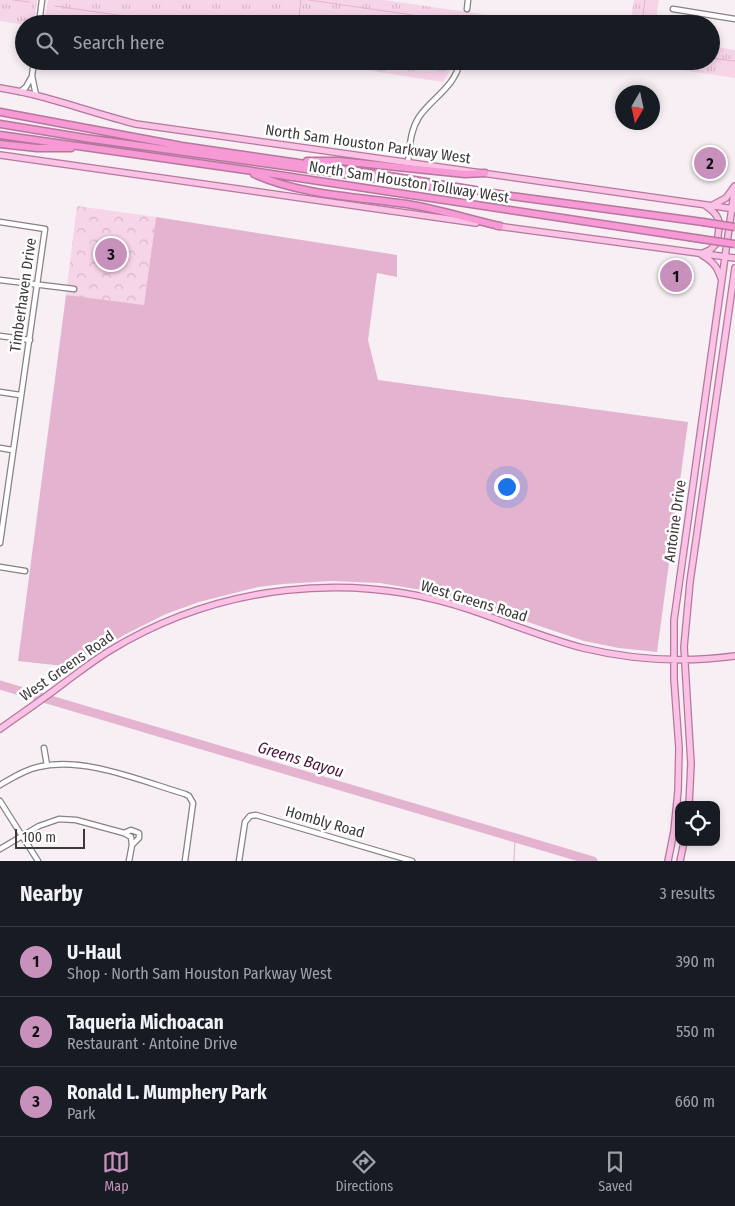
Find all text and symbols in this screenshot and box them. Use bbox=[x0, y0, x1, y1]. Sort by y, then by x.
search box bbox=[15, 15, 720, 70]
icon: search bbox=[33, 29, 61, 57]
text: Search here bbox=[73, 31, 165, 54]
north arrow bbox=[615, 85, 660, 130]
street label: North Sam Houston Parkway West bbox=[264, 121, 472, 167]
pin: 2 bbox=[694, 144, 726, 182]
street label: North Sam Houston Tollway West bbox=[308, 157, 510, 207]
pin: 3 bbox=[95, 235, 127, 273]
street label: Timberhaven Drive bbox=[6, 237, 40, 353]
pin: 1 bbox=[660, 257, 692, 295]
your location bbox=[494, 474, 520, 500]
street label: Antoine Drive bbox=[660, 479, 690, 563]
street label: West Greens Road bbox=[419, 576, 529, 626]
street label: West Greens Road bbox=[17, 627, 117, 705]
water label: Greens Bayou bbox=[256, 737, 346, 782]
map controls bbox=[675, 801, 720, 846]
button: locate bbox=[675, 801, 720, 846]
street label: Hombly Road bbox=[283, 802, 367, 842]
scale bar bbox=[15, 826, 85, 849]
text: 100 m bbox=[22, 829, 56, 846]
text: Nearby bbox=[20, 881, 82, 907]
text: 3 results bbox=[659, 884, 715, 903]
text: U-Haul bbox=[67, 941, 121, 964]
text: 1 bbox=[33, 952, 39, 971]
text: 390 m bbox=[676, 952, 715, 971]
text: Shop · North Sam Houston Parkway West bbox=[67, 964, 332, 983]
text: Taqueria Michoacan bbox=[67, 1011, 224, 1034]
text: 2 bbox=[32, 1022, 40, 1041]
text: 550 m bbox=[676, 1022, 715, 1041]
text: Restaurant · Antoine Drive bbox=[67, 1034, 237, 1053]
text: Ronald L. Mumphery Park bbox=[67, 1081, 267, 1104]
text: 3 bbox=[32, 1092, 40, 1111]
text: 660 m bbox=[675, 1092, 715, 1111]
text: Park bbox=[67, 1104, 95, 1123]
tab: Map bbox=[102, 1148, 130, 1195]
tab: Directions bbox=[335, 1148, 393, 1195]
tab: Saved bbox=[598, 1148, 633, 1195]

